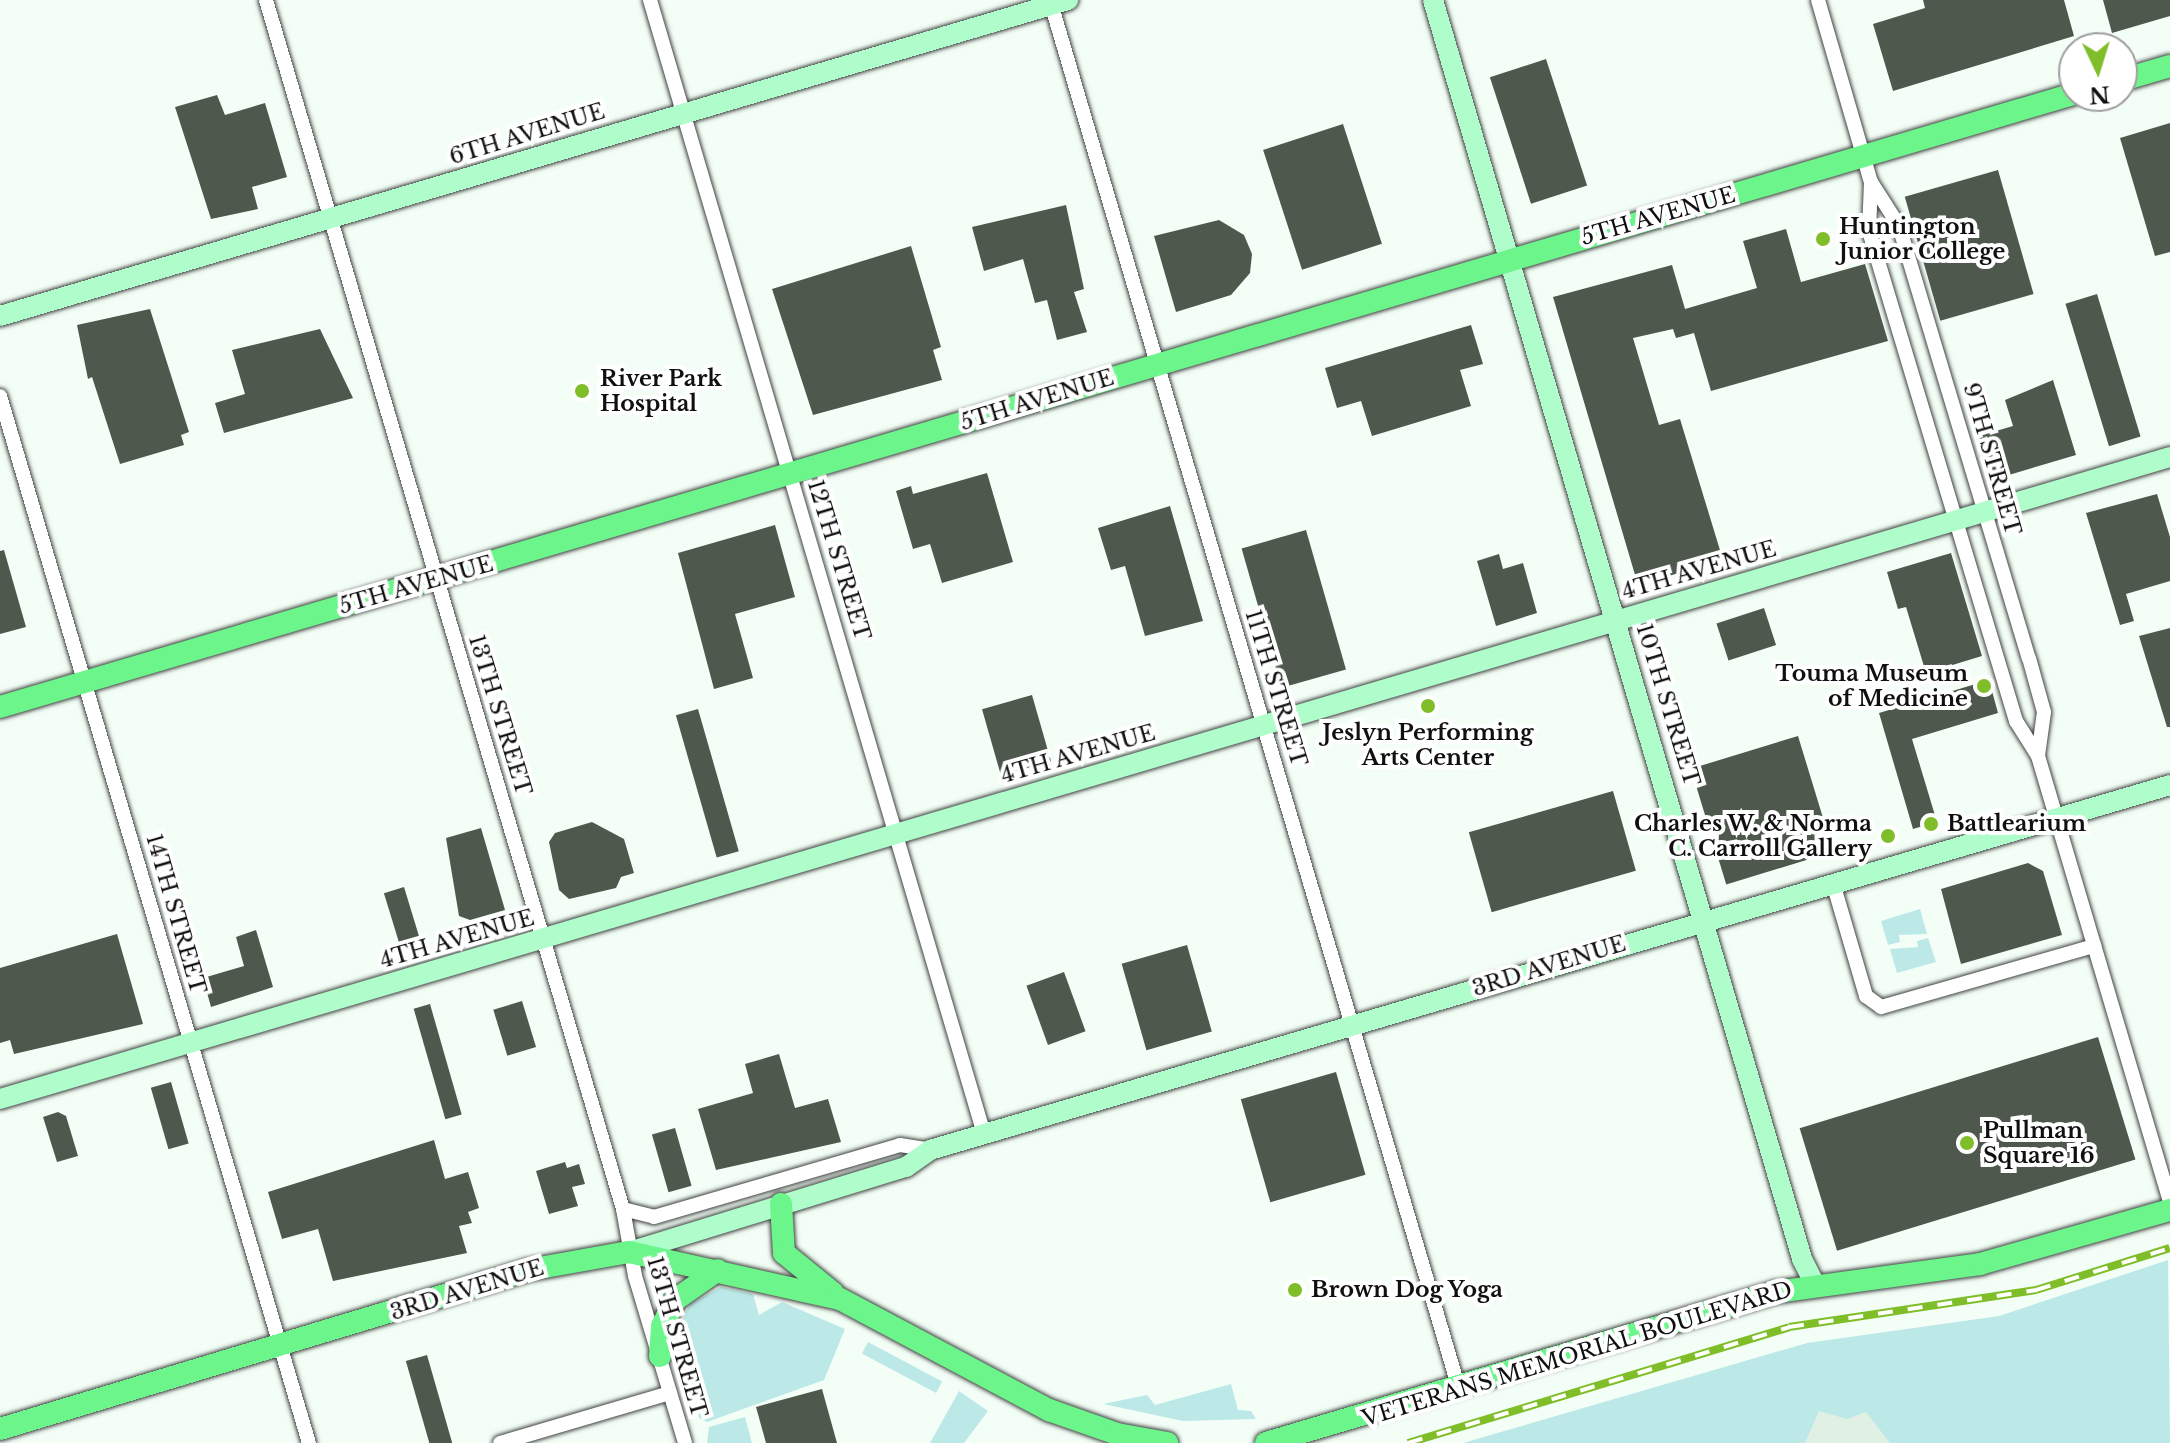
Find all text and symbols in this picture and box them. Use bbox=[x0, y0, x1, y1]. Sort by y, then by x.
north arrow bbox=[2058, 32, 2138, 112]
text: N bbox=[2088, 80, 2111, 109]
street label: 6TH AVENUE bbox=[446, 98, 608, 170]
street label: 5TH AVENUE bbox=[1577, 181, 1739, 251]
place label: Huntington Junior College bbox=[1839, 213, 2006, 264]
marker: Huntington Junior College bbox=[1814, 230, 1832, 248]
street label: 5TH AVENUE bbox=[957, 364, 1117, 436]
place label: River Park Hospital bbox=[600, 365, 722, 416]
marker: River Park Hospital bbox=[571, 380, 593, 402]
street label: 9TH STREET bbox=[1958, 380, 2026, 538]
street label: 12TH STREET bbox=[802, 477, 876, 643]
street label: 4TH AVENUE bbox=[1618, 535, 1780, 605]
street label: 5TH AVENUE bbox=[335, 550, 497, 620]
street label: 11TH STREET bbox=[1240, 606, 1312, 770]
street label: 10TH STREET bbox=[1631, 621, 1705, 789]
street label: 13TH STREET bbox=[463, 632, 537, 798]
place label: Touma Museum of Medicine bbox=[1775, 660, 1968, 712]
marker: Touma Museum of Medicine bbox=[1975, 677, 1993, 695]
marker: Jeslyn Performing Arts Center bbox=[1419, 697, 1437, 715]
street label: 4TH AVENUE bbox=[997, 719, 1159, 789]
place label: Jeslyn Performing Arts Center bbox=[1323, 719, 1533, 770]
place label: Charles W. & Norma C. Carroll Gallery bbox=[1633, 810, 1872, 862]
place label: Battlearium bbox=[1947, 811, 2086, 837]
marker: Battlearium bbox=[1922, 815, 1940, 833]
marker: Charles W. & Norma C. Carroll Gallery bbox=[1879, 827, 1897, 845]
street label: 14TH STREET bbox=[141, 831, 211, 997]
street label: 4TH AVENUE bbox=[376, 904, 538, 974]
street label: 3RD AVENUE bbox=[1469, 930, 1629, 1002]
place label: Pullman Square 16 bbox=[1983, 1117, 2095, 1168]
marker: Pullman Square 16 bbox=[1958, 1134, 1976, 1152]
street label: 13TH STREET bbox=[641, 1253, 713, 1421]
street label: 3RD AVENUE bbox=[387, 1254, 547, 1326]
street label: VETERANS MEMORIAL BOULEVARD bbox=[1358, 1276, 1796, 1432]
place label: Brown Dog Yoga bbox=[1311, 1277, 1504, 1303]
marker: Brown Dog Yoga bbox=[1286, 1281, 1304, 1299]

